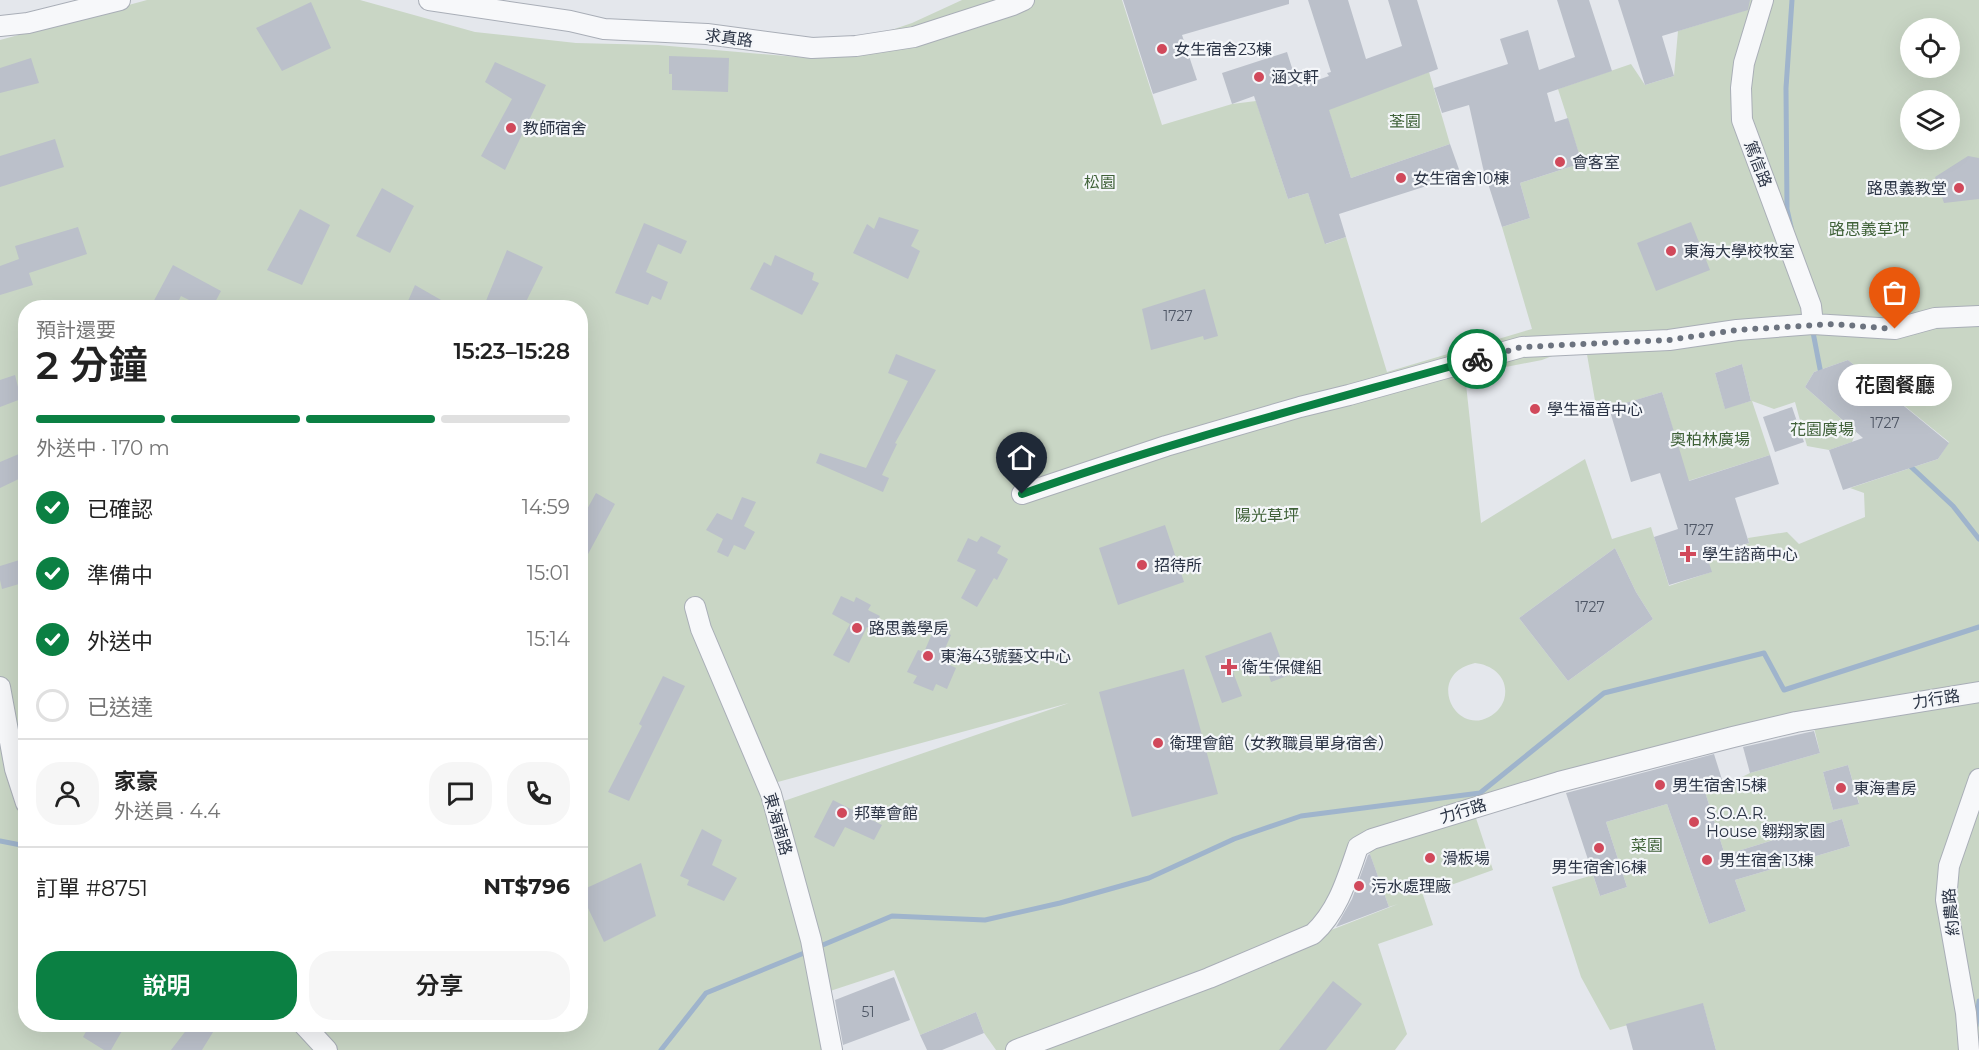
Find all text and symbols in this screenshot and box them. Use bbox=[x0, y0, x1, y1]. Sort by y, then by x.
map controls bbox=[1900, 18, 1960, 150]
button: locate bbox=[1900, 18, 1960, 78]
street label: 求真路 bbox=[704, 26, 754, 50]
place label: 女生宿舍23棟 bbox=[1174, 40, 1272, 59]
marker: 女生宿舍23棟 bbox=[1155, 42, 1169, 56]
place label: 涵文軒 bbox=[1271, 68, 1319, 87]
marker: 涵文軒 bbox=[1252, 70, 1266, 84]
button: layers bbox=[1900, 90, 1960, 150]
park label: 荃園 bbox=[1389, 112, 1421, 131]
place label: 教師宿舍 bbox=[523, 119, 587, 138]
marker: 教師宿舍 bbox=[504, 121, 518, 135]
street label: 篤信路 bbox=[1741, 138, 1775, 190]
place label: 會客室 bbox=[1572, 153, 1620, 172]
marker: 會客室 bbox=[1553, 155, 1567, 169]
place label: 女生宿舍10棟 bbox=[1413, 169, 1509, 188]
marker: 女生宿舍10棟 bbox=[1394, 171, 1408, 185]
park label: 松園 bbox=[1084, 173, 1116, 192]
place label: 路思義教堂 bbox=[1867, 179, 1947, 198]
marker: 路思義教堂 bbox=[1952, 181, 1966, 195]
park label: 路思義草坪 bbox=[1829, 220, 1909, 239]
place label: 東海大學校牧室 bbox=[1683, 242, 1795, 261]
marker: 東海大學校牧室 bbox=[1664, 244, 1678, 258]
pin bbox=[1869, 267, 1920, 329]
icon: bag bbox=[1878, 276, 1911, 309]
house number: 1727 bbox=[1163, 307, 1193, 325]
text: 預計還要 bbox=[36, 318, 116, 342]
courier bbox=[1447, 329, 1507, 389]
text: 15:23–15:28 bbox=[453, 338, 570, 365]
text: 2 分鐘 bbox=[36, 341, 147, 389]
icon: bike bbox=[1461, 343, 1494, 376]
callout: 花園餐廳 bbox=[1838, 365, 1952, 407]
text: 花園餐廳 bbox=[1855, 373, 1935, 397]
place label: 學生福音中心 bbox=[1547, 400, 1643, 419]
marker: 學生福音中心 bbox=[1528, 402, 1542, 416]
house number: 1727 bbox=[1870, 414, 1900, 432]
park label: 花園廣場 bbox=[1790, 420, 1854, 439]
park label: 奧柏林廣場 bbox=[1670, 430, 1750, 449]
pin bbox=[996, 432, 1047, 494]
text: 外送中 · 170 m bbox=[36, 436, 170, 460]
icon: home bbox=[1005, 441, 1038, 474]
icon: check bbox=[36, 491, 69, 524]
text: 14:59 bbox=[522, 495, 570, 519]
text: 已確認 bbox=[87, 496, 153, 523]
park label: 陽光草坪 bbox=[1235, 506, 1299, 525]
house number: 1727 bbox=[1684, 521, 1714, 539]
marker: 學生諮商中心 bbox=[1679, 545, 1697, 563]
place label: 學生諮商中心 bbox=[1702, 545, 1798, 564]
place label: 招待所 bbox=[1154, 556, 1202, 575]
icon: check bbox=[36, 557, 69, 590]
marker: 招待所 bbox=[1135, 558, 1149, 572]
text: 15:01 bbox=[527, 561, 570, 585]
text: 準備中 bbox=[87, 562, 153, 589]
house number: 1727 bbox=[1575, 598, 1605, 616]
place label: 路思義學房 bbox=[869, 619, 949, 638]
marker: 路思義學房 bbox=[850, 621, 864, 635]
icon: check bbox=[36, 623, 69, 656]
text: 15:14 bbox=[527, 627, 570, 651]
text: 外送中 bbox=[87, 628, 153, 655]
place label: 東海43號藝文中心 bbox=[940, 647, 1071, 666]
marker: 東海43號藝文中心 bbox=[921, 649, 935, 663]
marker: 衛生保健組 bbox=[1220, 658, 1238, 676]
place label: 衛生保健組 bbox=[1242, 658, 1322, 677]
street label: 力行路 bbox=[1911, 686, 1961, 712]
text: 已送達 bbox=[87, 694, 153, 721]
place label: 衛理會館（女教職員單身宿舍） bbox=[1170, 734, 1394, 753]
marker: 衛理會館（女教職員單身宿舍） bbox=[1151, 736, 1165, 750]
button: person bbox=[36, 762, 99, 825]
button: chat bbox=[429, 762, 492, 825]
button: phone bbox=[507, 762, 570, 825]
text: 家豪 bbox=[114, 768, 158, 795]
place label: 男生宿舍15棟 bbox=[1672, 776, 1767, 795]
marker: 男生宿舍15棟 bbox=[1653, 778, 1667, 792]
place label: 東海書房 bbox=[1853, 779, 1917, 798]
marker: 東海書房 bbox=[1834, 781, 1848, 795]
street label: 東海南路 bbox=[760, 791, 796, 857]
street label: 力行路 bbox=[1437, 795, 1489, 827]
text: 外送員 · 4.4 bbox=[114, 799, 220, 823]
place label: 邦華會館 bbox=[854, 804, 918, 823]
place label: S.O.A.R. House 翱翔家園 bbox=[1706, 804, 1825, 841]
marker: 邦華會館 bbox=[835, 806, 849, 820]
marker: S.O.A.R. House 翱翔家園 bbox=[1687, 815, 1701, 829]
park label: 菜園 bbox=[1631, 836, 1663, 855]
marker: 男生宿舍16棟 bbox=[1592, 841, 1606, 855]
place label: 滑板場 bbox=[1442, 849, 1490, 868]
marker: 滑板場 bbox=[1423, 851, 1437, 865]
place label: 男生宿舍13棟 bbox=[1719, 851, 1814, 870]
marker: 男生宿舍13棟 bbox=[1700, 853, 1714, 867]
place label: 男生宿舍16棟 bbox=[1551, 858, 1647, 877]
text: NT$796 bbox=[483, 873, 570, 900]
text: 訂單 #8751 bbox=[36, 875, 148, 902]
place label: 污水處理廠 bbox=[1371, 877, 1451, 896]
marker: 污水處理廠 bbox=[1352, 879, 1366, 893]
street label: 約農路 bbox=[1939, 887, 1963, 937]
button: 說明 bbox=[36, 951, 297, 1020]
button: 分享 bbox=[309, 951, 570, 1020]
house number: 51 bbox=[862, 1003, 874, 1021]

